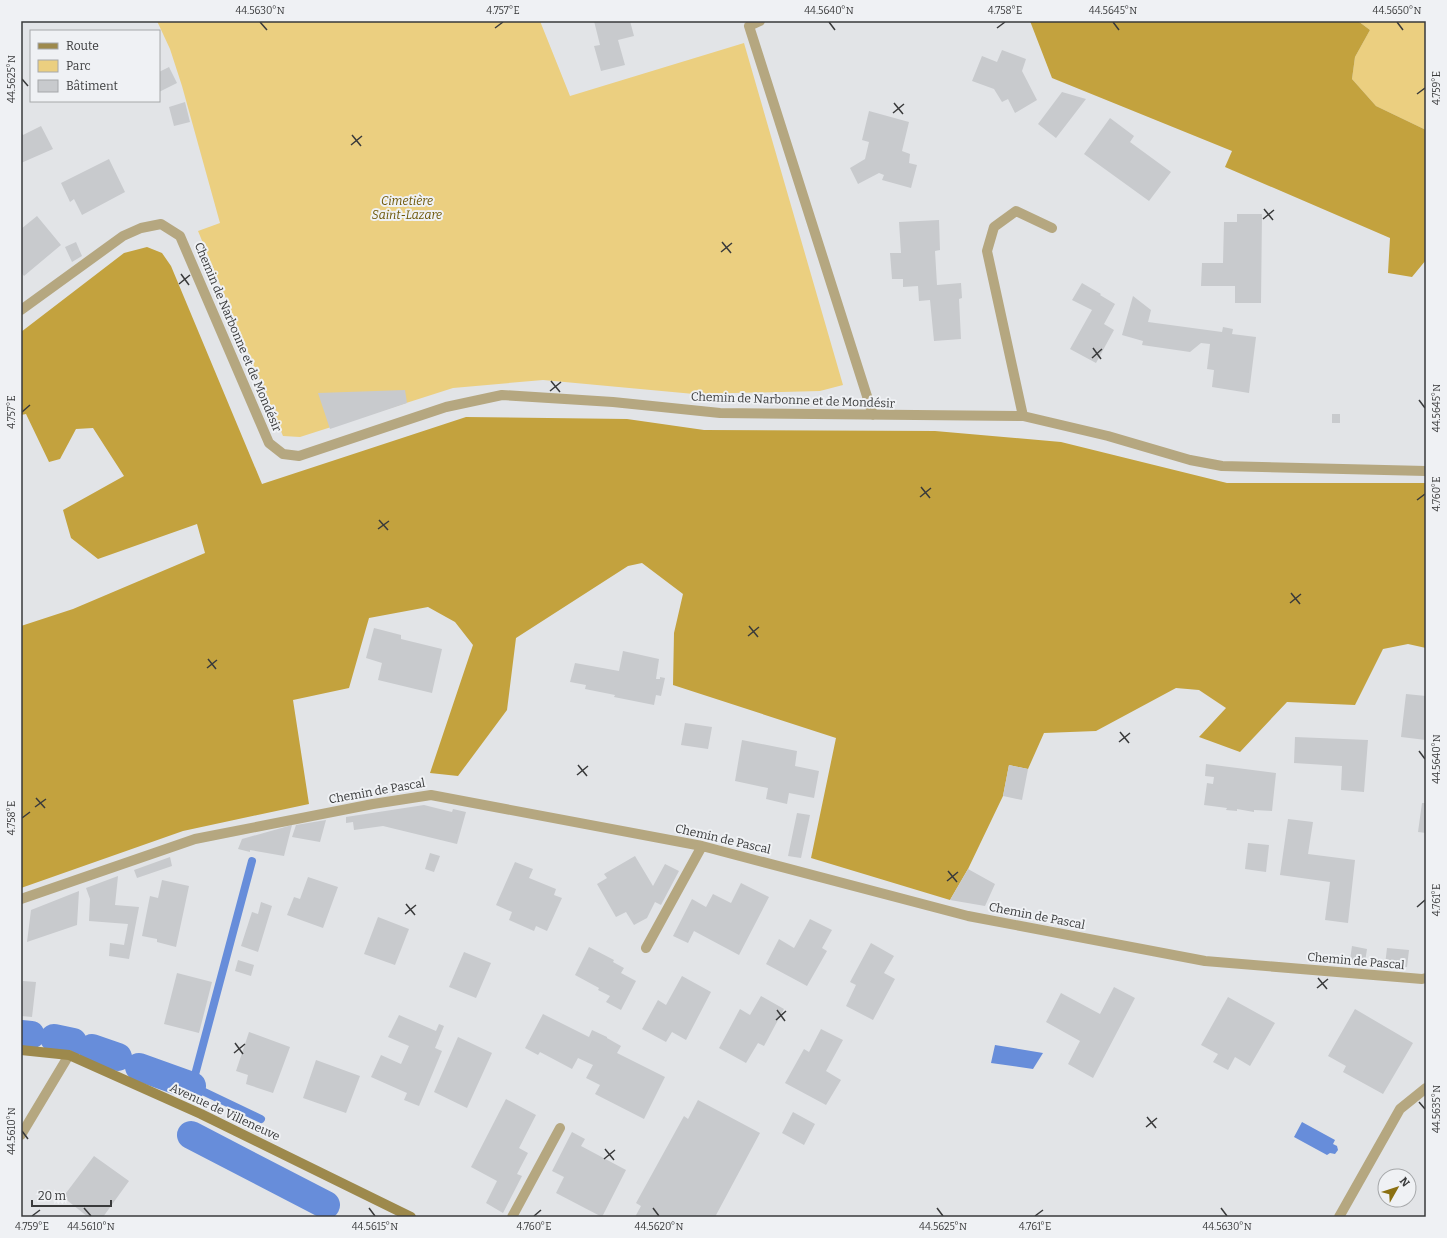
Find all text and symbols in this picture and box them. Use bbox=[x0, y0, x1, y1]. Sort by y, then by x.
text: 44.5630°N bbox=[235, 5, 285, 17]
text: 4.757°E bbox=[486, 5, 520, 17]
text: 44.5640°N bbox=[804, 5, 854, 17]
text: 4.758°E bbox=[988, 5, 1022, 17]
text: 44.5645°N bbox=[1089, 5, 1137, 17]
text: 44.5650°N bbox=[1373, 5, 1421, 17]
legend bbox=[30, 30, 160, 102]
text: Route bbox=[66, 39, 99, 53]
text: 44.5625°N bbox=[6, 55, 18, 103]
text: Parc bbox=[66, 59, 91, 73]
text: 4.759°E bbox=[1431, 71, 1443, 105]
text: Bâtiment bbox=[66, 79, 119, 93]
park label: Cimetière Saint-Lazare bbox=[372, 194, 442, 222]
street label: Chemin de Narbonne et de Mondésir bbox=[192, 240, 285, 434]
text: 44.5645°N bbox=[1431, 384, 1443, 432]
street label: Chemin de Narbonne et de Mondésir bbox=[691, 389, 896, 411]
text: 4.757°E bbox=[6, 395, 18, 429]
text: 4.760°E bbox=[1431, 476, 1443, 512]
text: 44.5640°N bbox=[1431, 734, 1443, 784]
street label: Chemin de Pascal bbox=[328, 776, 427, 806]
text: 4.758°E bbox=[6, 801, 18, 835]
street label: Chemin de Pascal bbox=[674, 821, 773, 857]
text: 4.761°E bbox=[1431, 884, 1443, 916]
street label: Chemin de Pascal bbox=[988, 900, 1087, 932]
street label: Chemin de Pascal bbox=[1307, 950, 1406, 972]
street label: Avenue de Villeneuve bbox=[168, 1080, 282, 1144]
text: 44.5635°N bbox=[1431, 1085, 1443, 1133]
text: 44.5610°N bbox=[6, 1107, 18, 1155]
north arrow bbox=[1377, 1168, 1417, 1208]
text: N bbox=[1397, 1175, 1412, 1190]
scale bar bbox=[32, 1182, 111, 1208]
text: 20 m bbox=[38, 1189, 67, 1203]
text: 4.759°E bbox=[15, 1221, 49, 1233]
text: 44.5610°N bbox=[67, 1221, 115, 1233]
text: 44.5615°N bbox=[352, 1221, 398, 1233]
text: 4.760°E bbox=[516, 1221, 552, 1233]
text: 44.5620°N bbox=[635, 1221, 684, 1233]
text: 44.5625°N bbox=[919, 1221, 967, 1233]
text: 4.761°E bbox=[1019, 1221, 1051, 1233]
text: 44.5630°N bbox=[1202, 1221, 1252, 1233]

